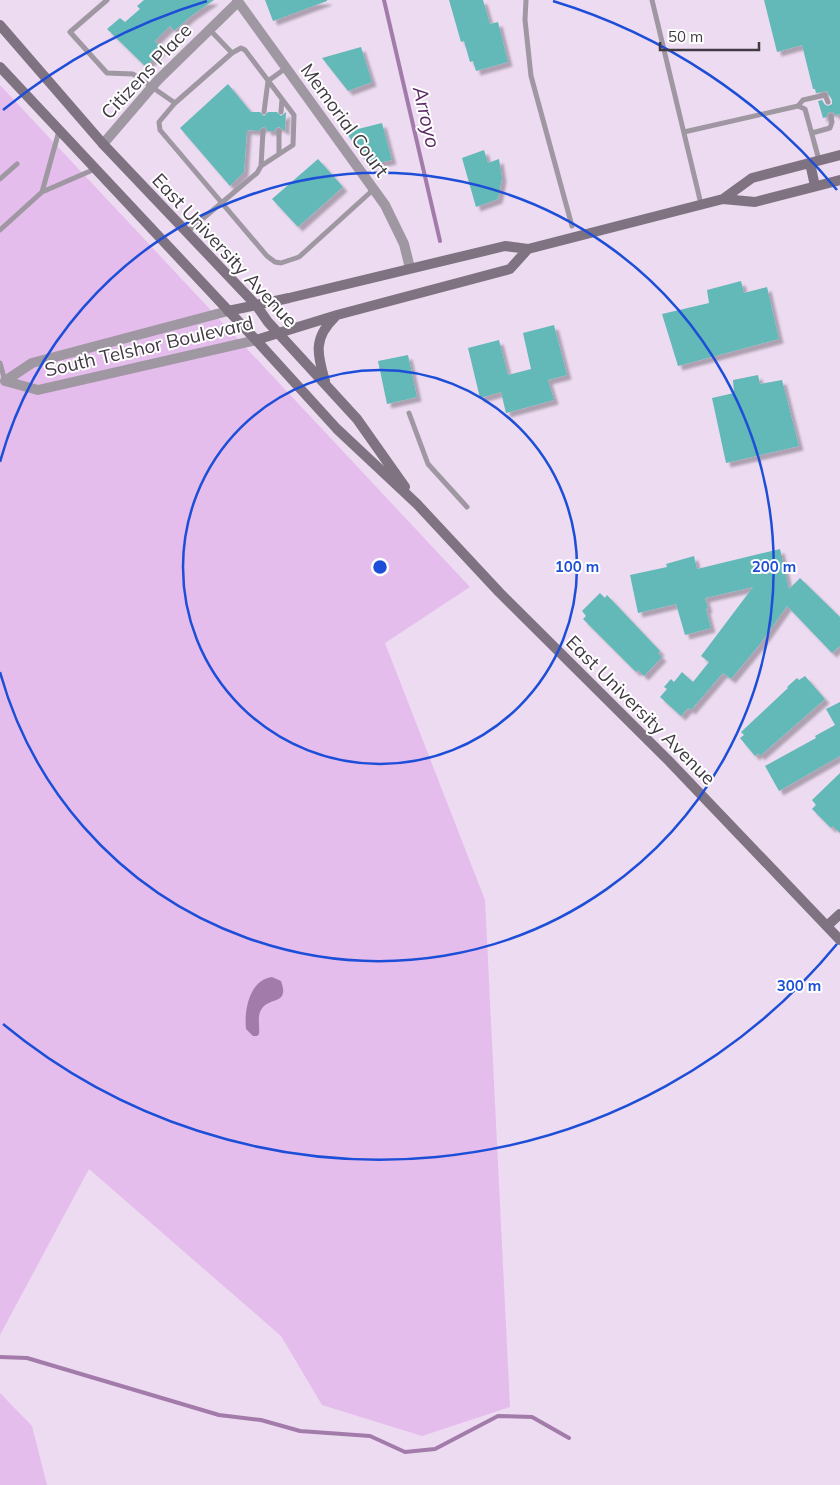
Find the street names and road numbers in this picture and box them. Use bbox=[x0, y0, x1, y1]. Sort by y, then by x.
street label: Citizens Place bbox=[96, 18, 196, 124]
street label: Memorial Court bbox=[296, 58, 394, 182]
street label: East University Avenue bbox=[147, 168, 303, 332]
street label: South Telshor Boulevard bbox=[42, 310, 256, 382]
street label: East University Avenue bbox=[561, 630, 721, 790]

